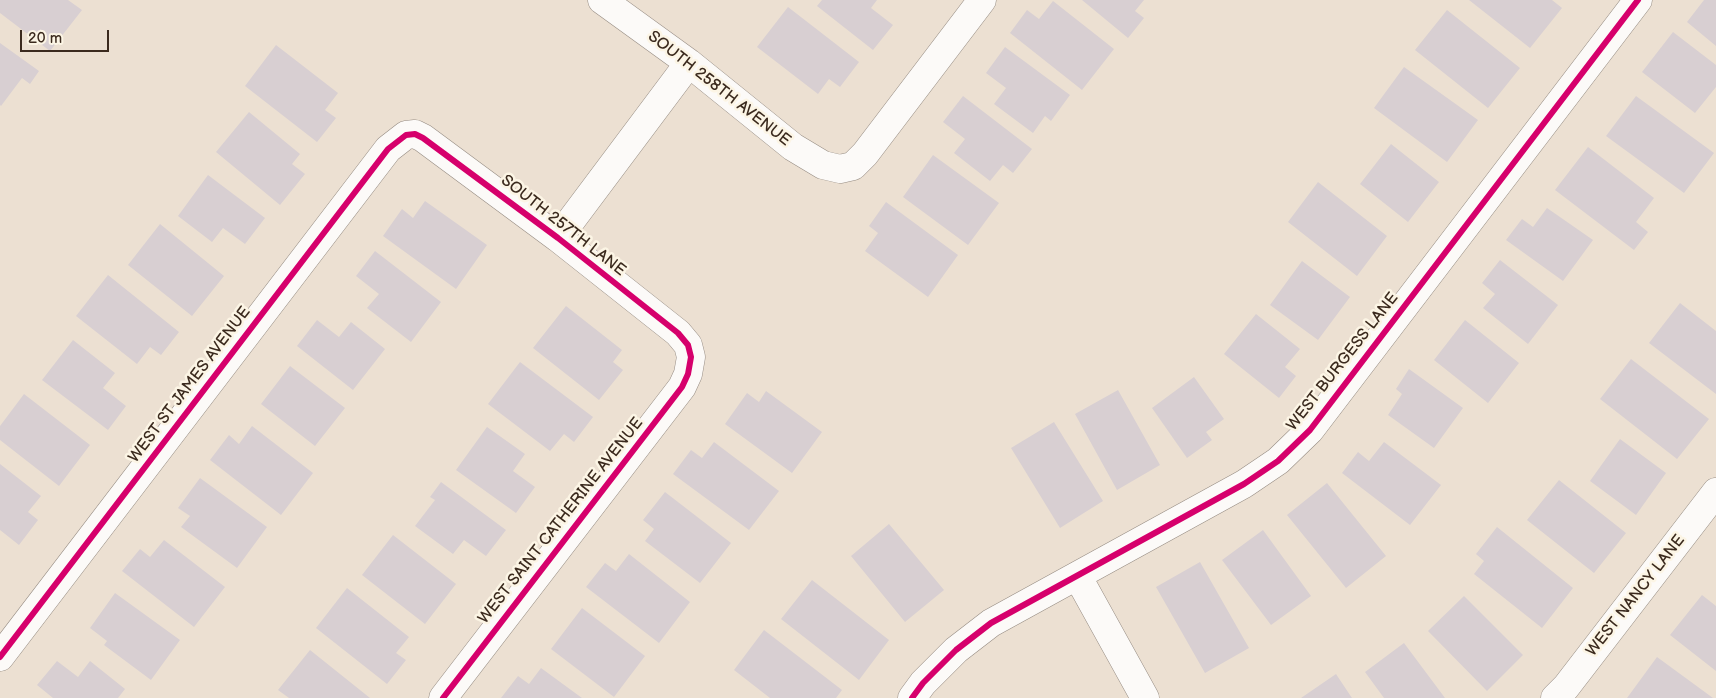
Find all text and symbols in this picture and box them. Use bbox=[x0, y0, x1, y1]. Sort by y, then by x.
scale bar bbox=[22, 20, 111, 52]
street label: SOUTH 258TH AVENUE bbox=[644, 27, 794, 151]
text: 20 m bbox=[28, 29, 62, 48]
street label: SOUTH 257TH LANE bbox=[497, 171, 629, 281]
street label: WEST BURGESS LANE bbox=[1283, 289, 1403, 435]
street label: WEST ST JAMES AVENUE bbox=[125, 303, 255, 467]
street label: WEST SAINT CATHERINE AVENUE bbox=[474, 414, 648, 628]
street label: WEST NANCY LANE bbox=[1583, 531, 1689, 661]

